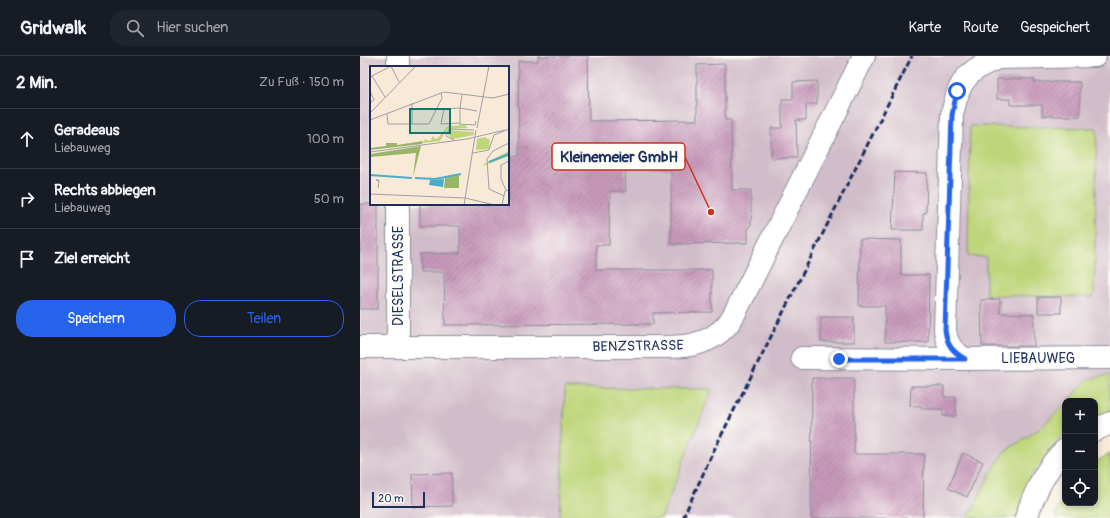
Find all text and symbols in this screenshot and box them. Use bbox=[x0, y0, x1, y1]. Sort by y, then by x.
search box bbox=[110, 10, 390, 46]
text: Gridwalk bbox=[20, 16, 86, 40]
icon: search bbox=[124, 17, 146, 39]
text: Hier suchen bbox=[156, 18, 229, 37]
text: Karte bbox=[909, 19, 941, 36]
text: Route bbox=[963, 19, 998, 36]
text: Gespeichert bbox=[1020, 19, 1090, 36]
inset map bbox=[370, 66, 509, 205]
text: 2 Min. bbox=[16, 72, 58, 93]
text: Zu Fuß · 150 m bbox=[259, 74, 344, 90]
route start bbox=[948, 82, 966, 100]
text: Geradeaus bbox=[54, 121, 120, 140]
icon: ahead bbox=[16, 128, 38, 150]
text: 100 m bbox=[307, 131, 344, 147]
text: Liebauweg bbox=[54, 140, 111, 156]
callout: Kleinemeier GmbH bbox=[552, 143, 685, 170]
text: Kleinemeier GmbH bbox=[560, 148, 678, 167]
text: Rechts abbiegen bbox=[54, 181, 156, 200]
icon: right bbox=[16, 188, 38, 210]
text: 50 m bbox=[314, 191, 344, 207]
text: Liebauweg bbox=[54, 200, 111, 216]
street label: DIESELSTRASSE bbox=[390, 226, 407, 326]
icon: arrive bbox=[16, 248, 38, 270]
text: Ziel erreicht bbox=[54, 249, 130, 268]
button: Speichern bbox=[16, 300, 176, 337]
button: Teilen bbox=[184, 300, 344, 337]
street label: BENZSTRASSE bbox=[592, 337, 684, 355]
route end bbox=[830, 350, 848, 368]
street label: LIEBAUWEG bbox=[1001, 350, 1075, 367]
map controls bbox=[1062, 398, 1098, 506]
button: + bbox=[1062, 398, 1098, 434]
button: − bbox=[1062, 434, 1098, 470]
button: locate bbox=[1062, 470, 1098, 506]
scale bar bbox=[372, 490, 425, 509]
text: 20 m bbox=[378, 492, 404, 505]

